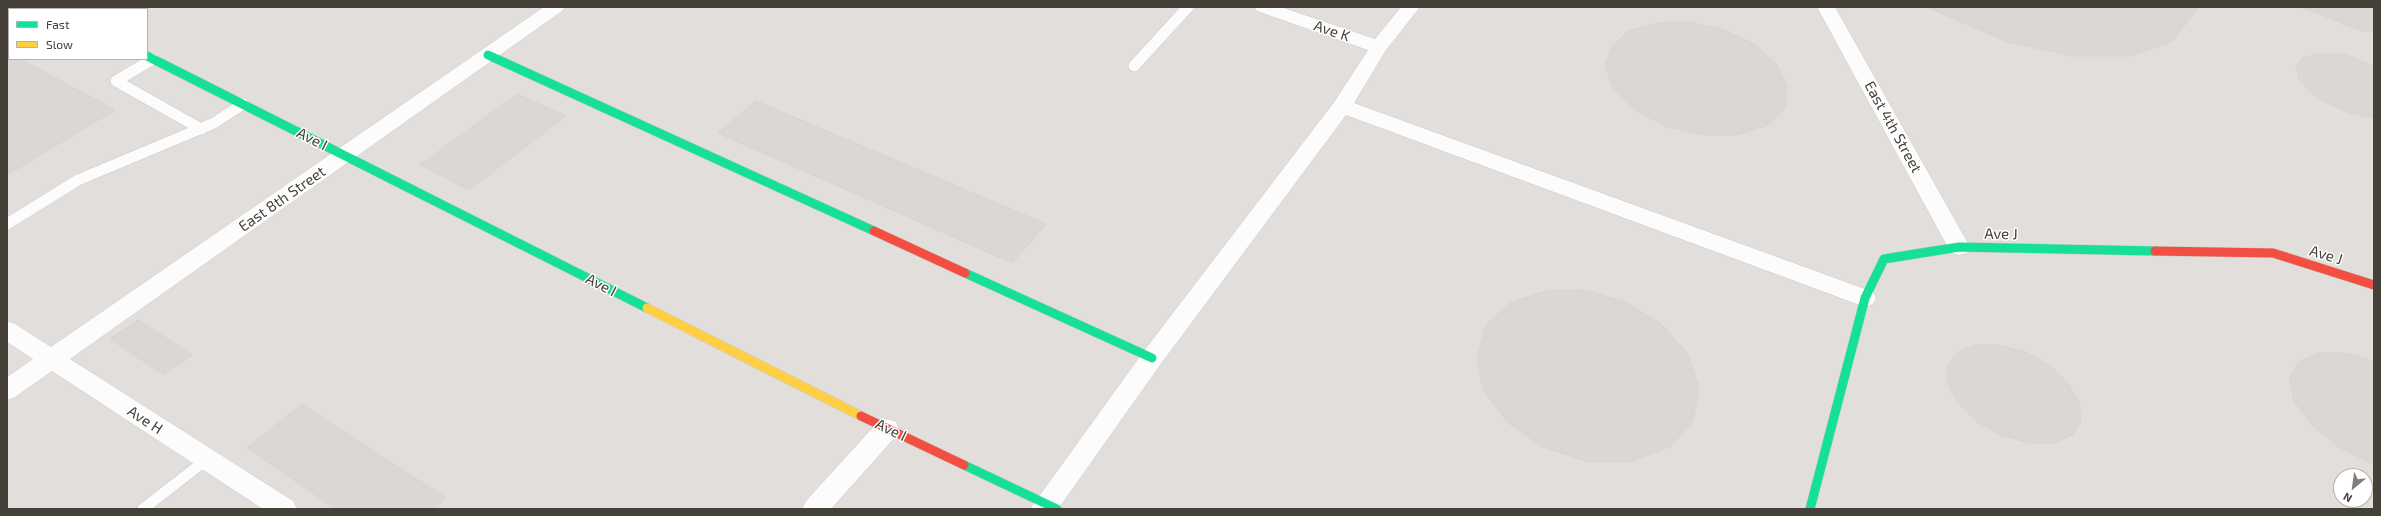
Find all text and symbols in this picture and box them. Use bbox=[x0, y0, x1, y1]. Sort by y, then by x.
legend bbox=[8, 8, 148, 60]
street label: Ave K bbox=[1312, 16, 1352, 46]
text: Fast bbox=[46, 17, 69, 31]
text: Slow bbox=[46, 37, 73, 51]
street label: East 4th Street bbox=[1860, 78, 1926, 176]
street label: Ave I bbox=[294, 124, 330, 154]
street label: East 8th Street bbox=[235, 162, 329, 236]
street label: Ave J bbox=[1984, 225, 2018, 243]
street label: Ave J bbox=[2307, 242, 2345, 268]
street label: Ave I bbox=[583, 270, 619, 300]
street label: Ave H bbox=[124, 402, 166, 438]
street label: Ave I bbox=[873, 415, 909, 445]
north arrow bbox=[2333, 468, 2373, 508]
text: N bbox=[2341, 490, 2354, 506]

